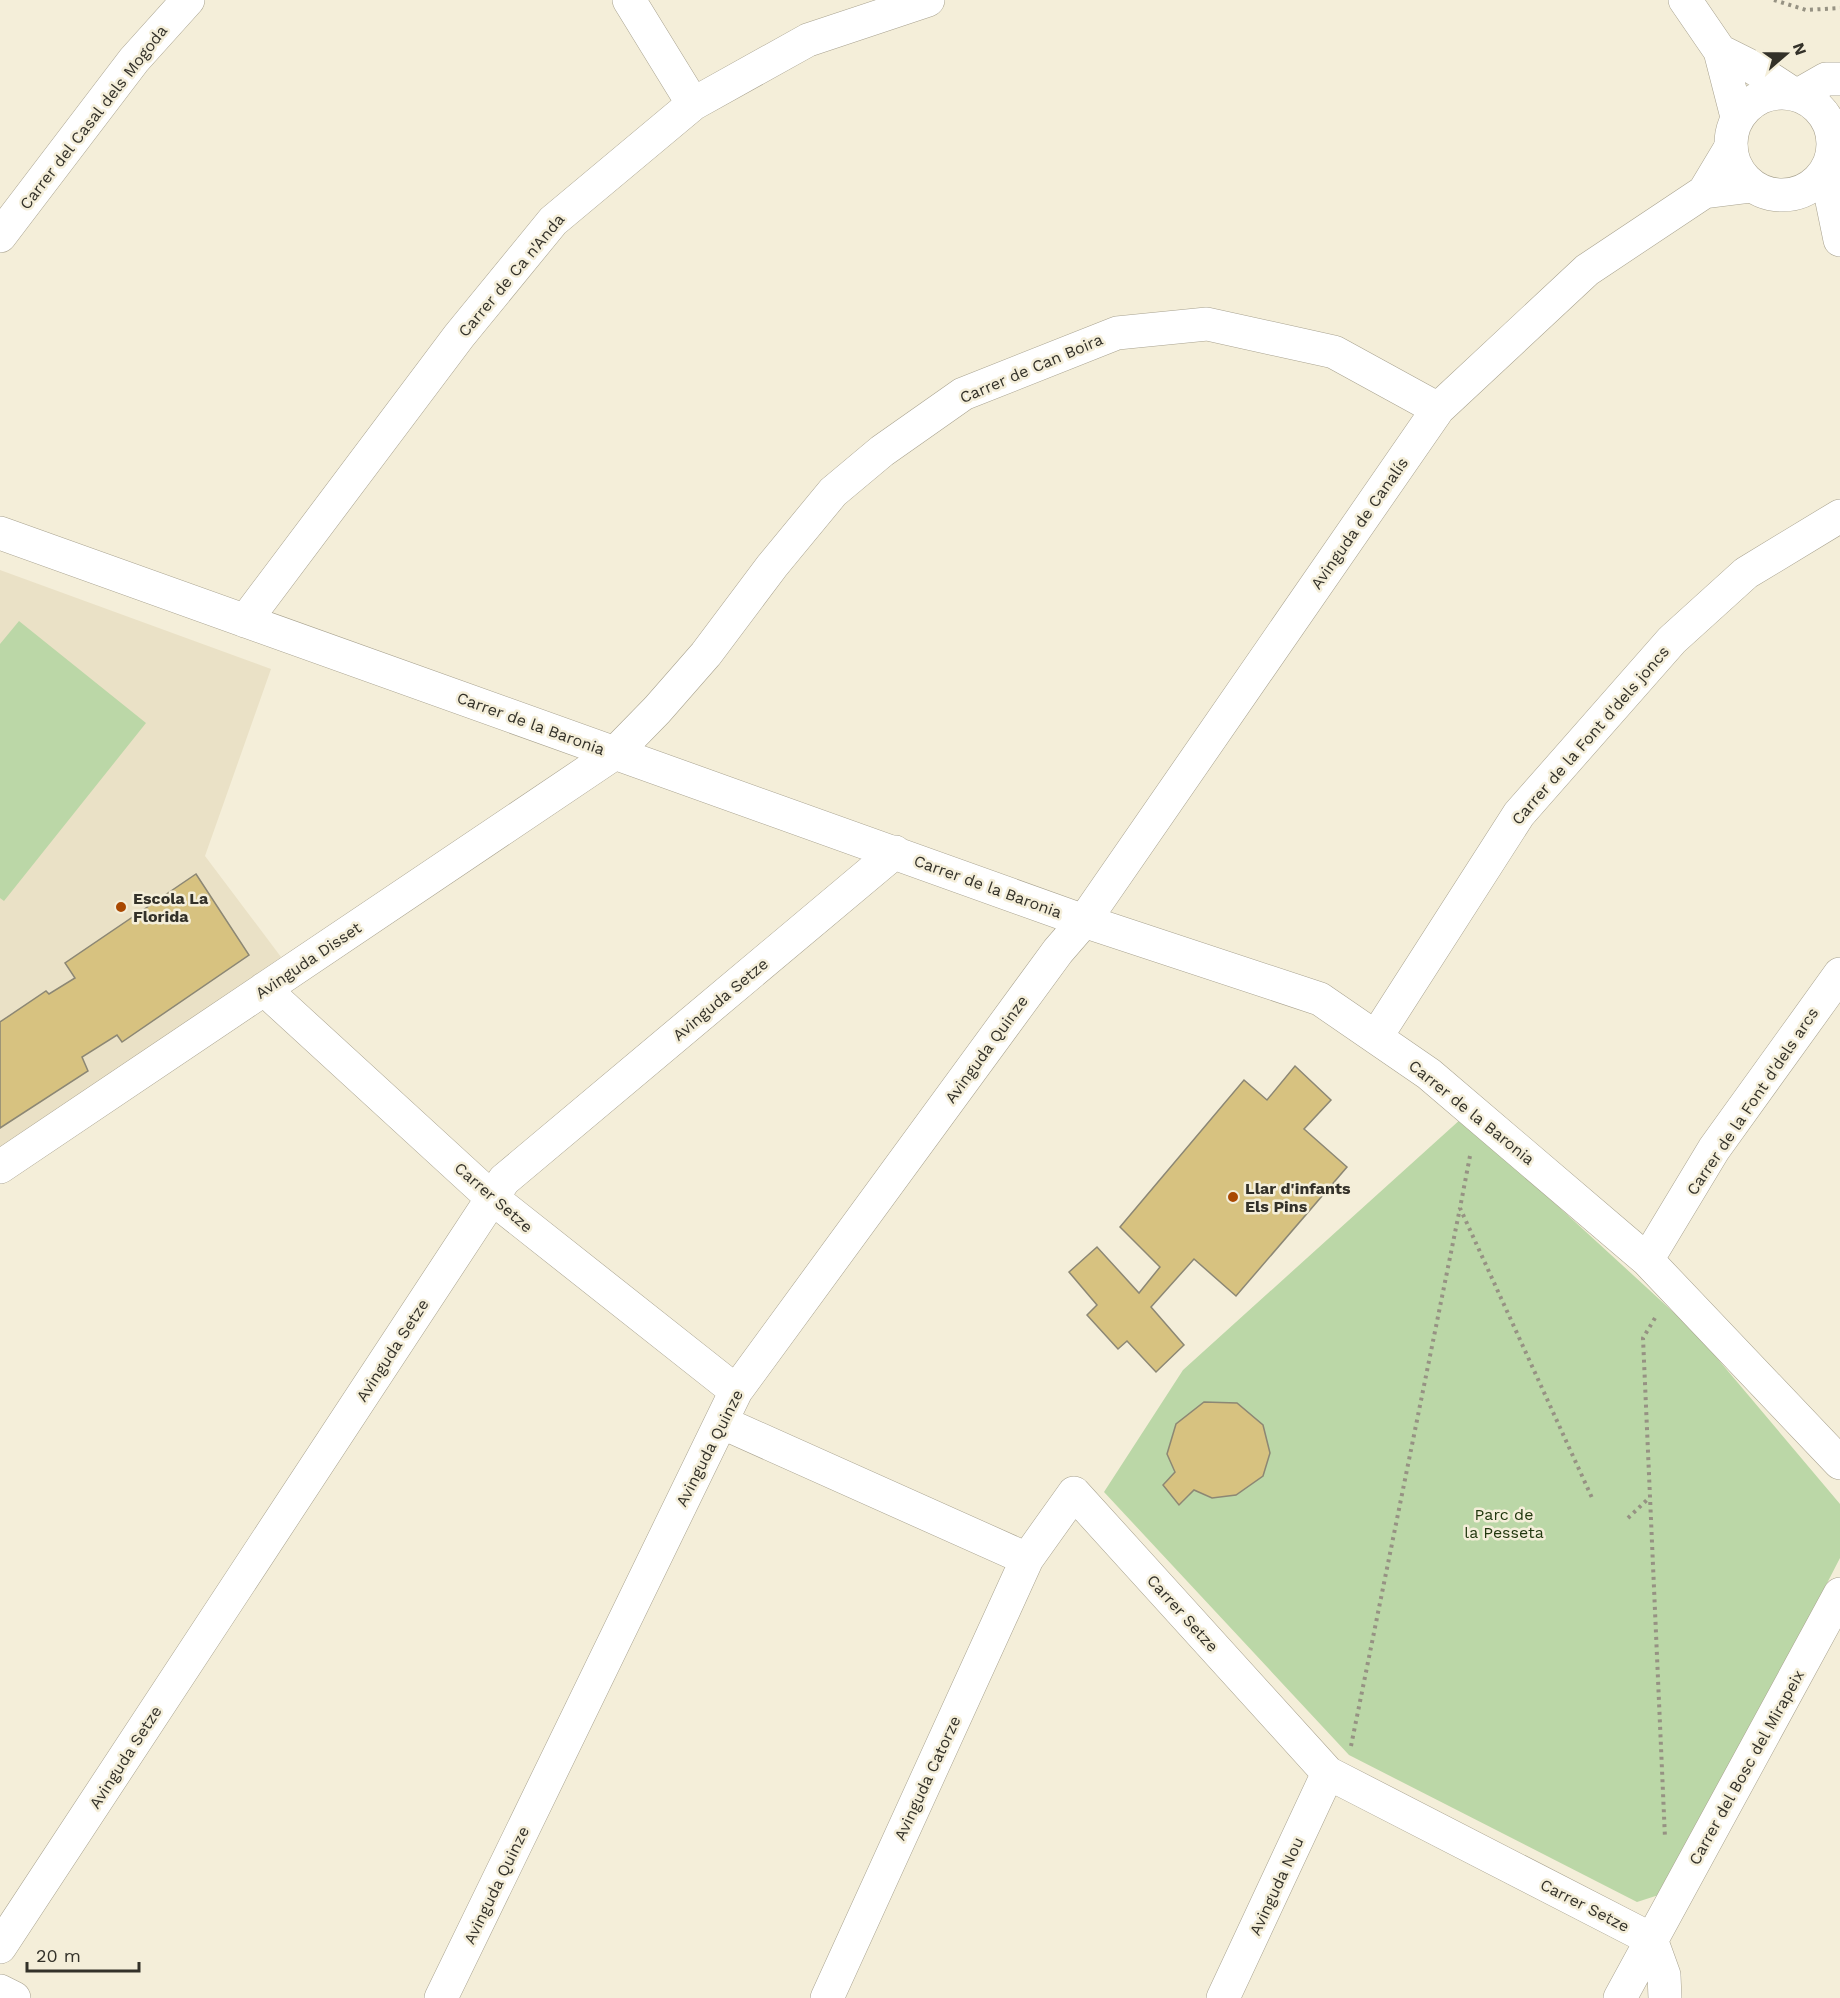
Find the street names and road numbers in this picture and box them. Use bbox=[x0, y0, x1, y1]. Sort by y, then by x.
street label: Carrer del Casal dels Mogoda bbox=[16, 21, 171, 213]
street label: Carrer de Ca n'Anda bbox=[454, 210, 568, 341]
street label: Carrer de Can Boira bbox=[957, 330, 1106, 407]
street label: Avinguda de Canalís bbox=[1307, 454, 1412, 593]
street label: Carrer de la Font d'dels joncs bbox=[1508, 642, 1673, 829]
street label: Carrer de la Baronia bbox=[454, 688, 607, 759]
street label: Carrer de la Baronia bbox=[911, 851, 1064, 922]
street label: Avinguda Disset bbox=[252, 918, 365, 1003]
street label: Avinguda Setze bbox=[669, 954, 772, 1045]
street label: Avinguda Quinze bbox=[941, 992, 1032, 1107]
street label: Carrer de la Font d'dels arcs bbox=[1682, 1004, 1822, 1199]
street label: Carrer de la Baronia bbox=[1405, 1056, 1538, 1169]
street label: Carrer Setze bbox=[451, 1158, 537, 1236]
street label: Avinguda Setze bbox=[352, 1295, 433, 1405]
street label: Avinguda Quinze bbox=[672, 1387, 747, 1510]
street label: Carrer Setze bbox=[1143, 1571, 1222, 1656]
street label: Carrer del Bosc del Mirapeix bbox=[1685, 1666, 1808, 1868]
street label: Avinguda Setze bbox=[85, 1702, 166, 1812]
street label: Avinguda Catorze bbox=[890, 1713, 965, 1844]
street label: Avinguda Quinze bbox=[460, 1823, 533, 1947]
street label: Avinguda Nou bbox=[1245, 1834, 1307, 1938]
street label: Carrer Setze bbox=[1537, 1875, 1632, 1936]

